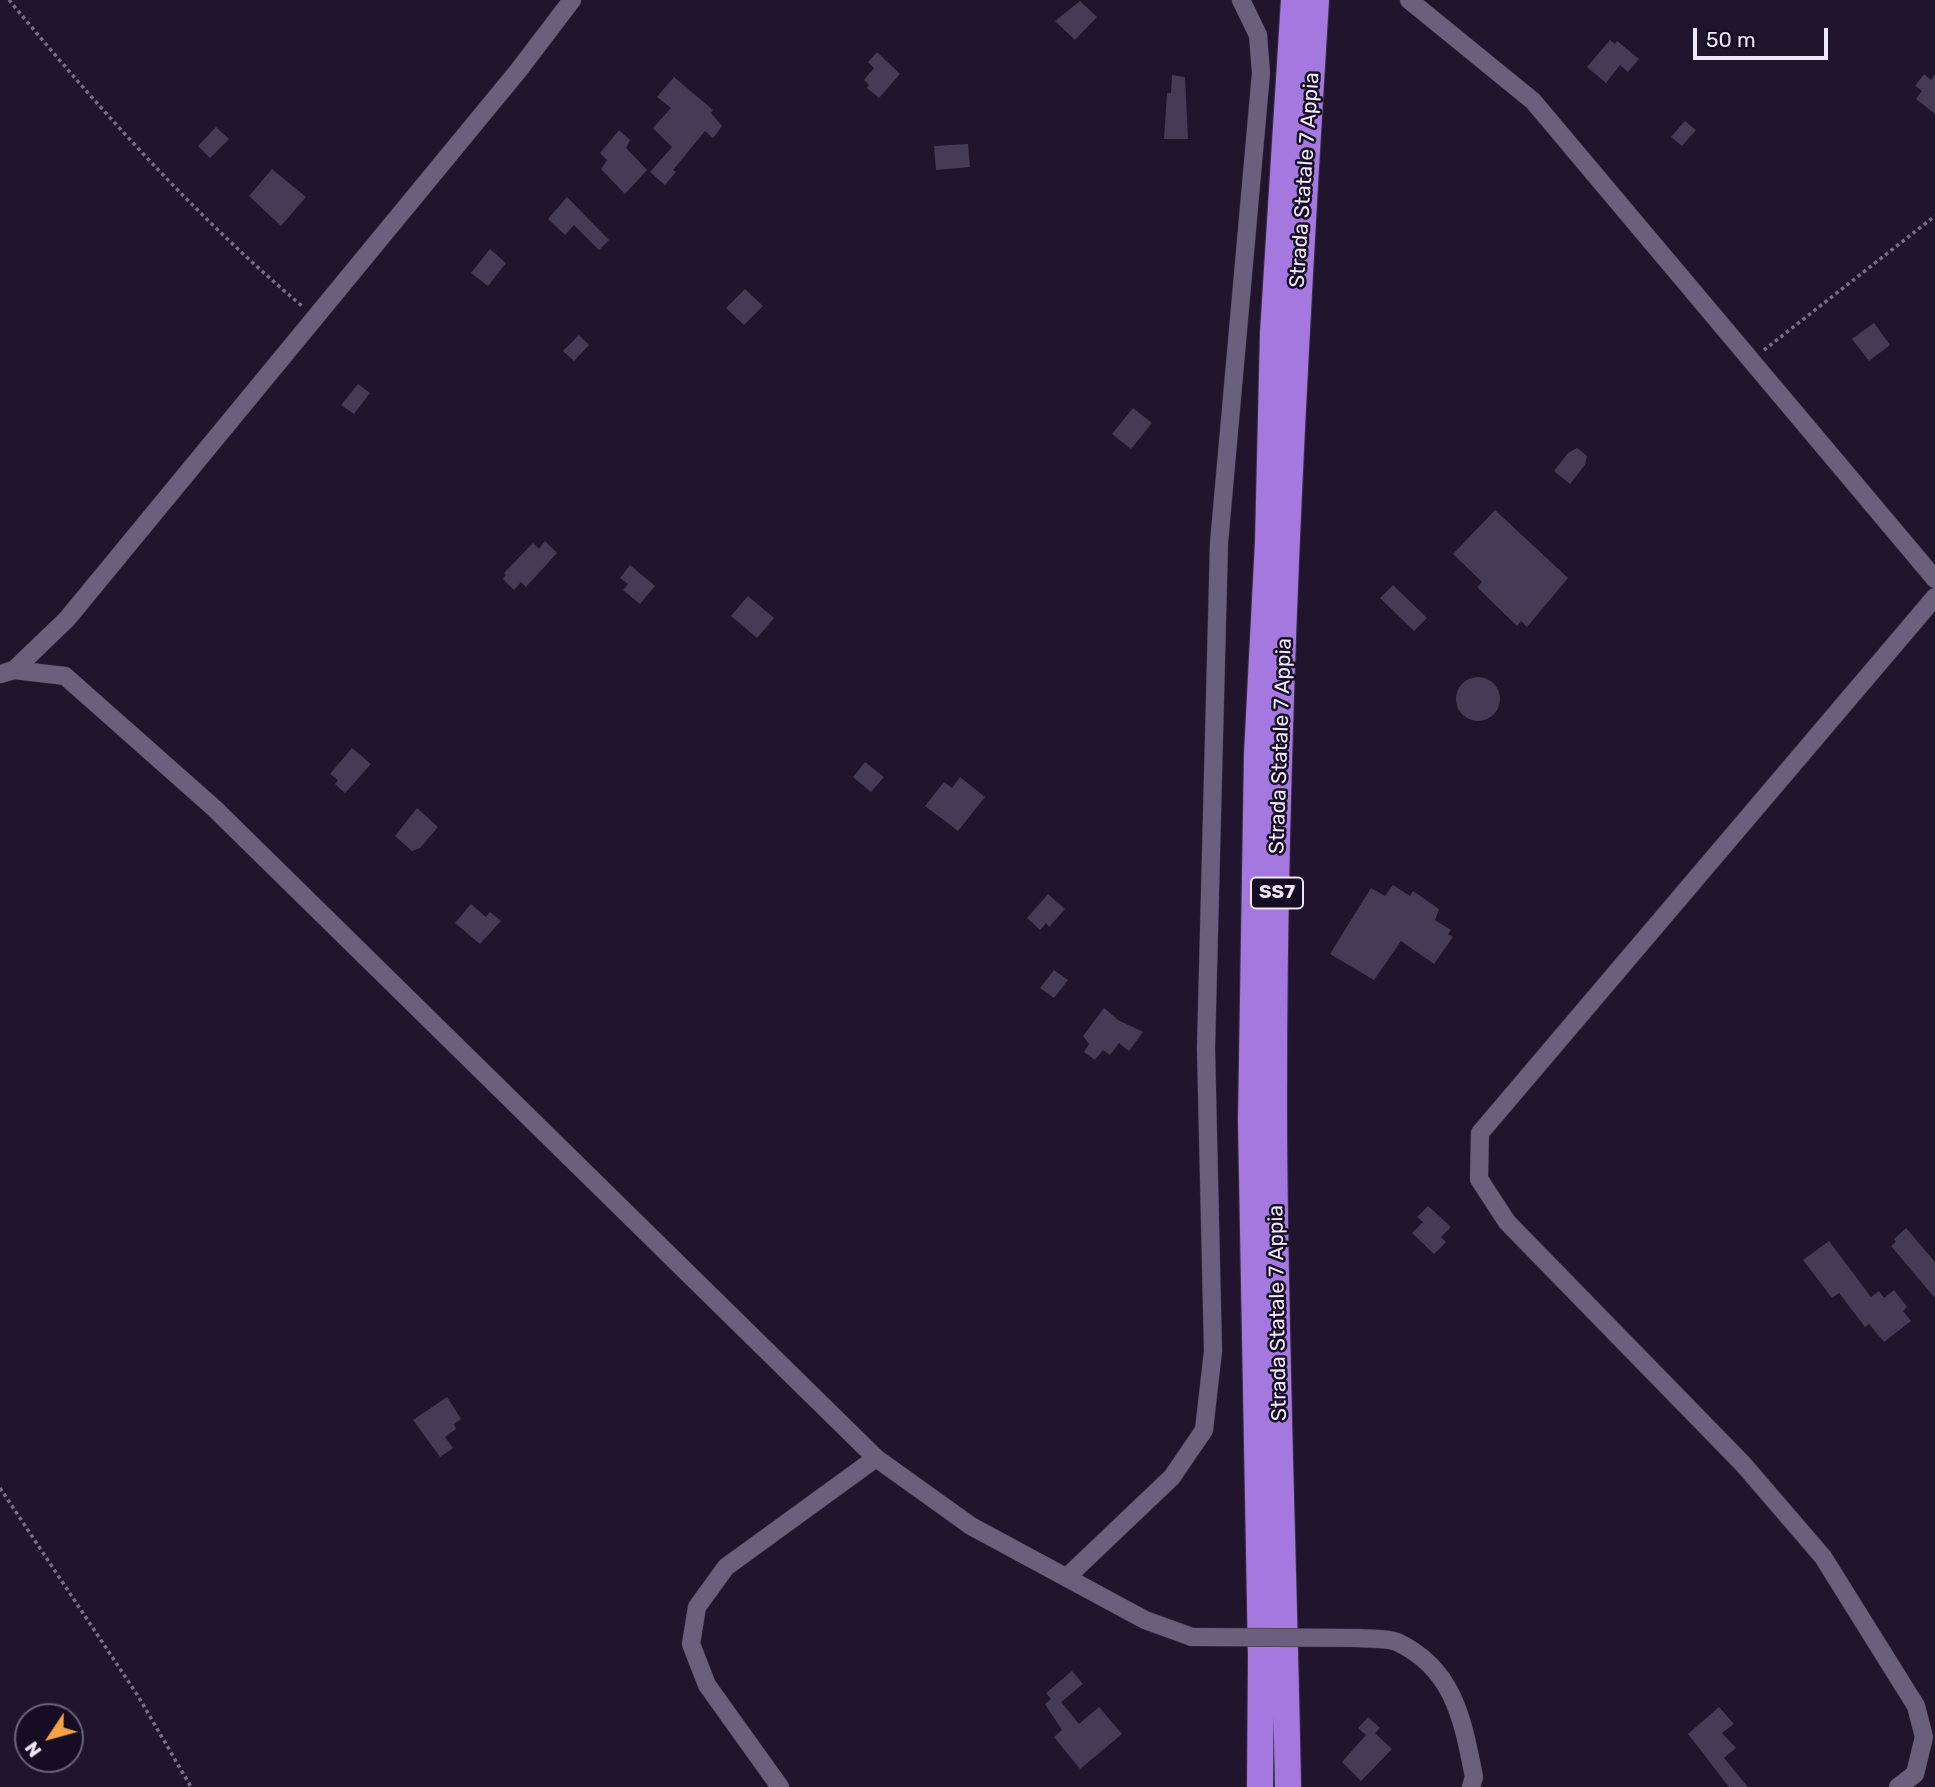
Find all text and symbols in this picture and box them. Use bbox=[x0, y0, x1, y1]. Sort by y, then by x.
scale bar bbox=[1697, 14, 1832, 58]
text: 50 m bbox=[1706, 27, 1756, 52]
street label: Strada Statale 7 Appia bbox=[1285, 71, 1325, 289]
street label: Strada Statale 7 Appia bbox=[1265, 638, 1297, 854]
road number: SS7 bbox=[1251, 878, 1303, 908]
street label: Strada Statale 7 Appia bbox=[1264, 1205, 1292, 1421]
north arrow bbox=[14, 1703, 84, 1773]
text: N bbox=[20, 1737, 47, 1762]

